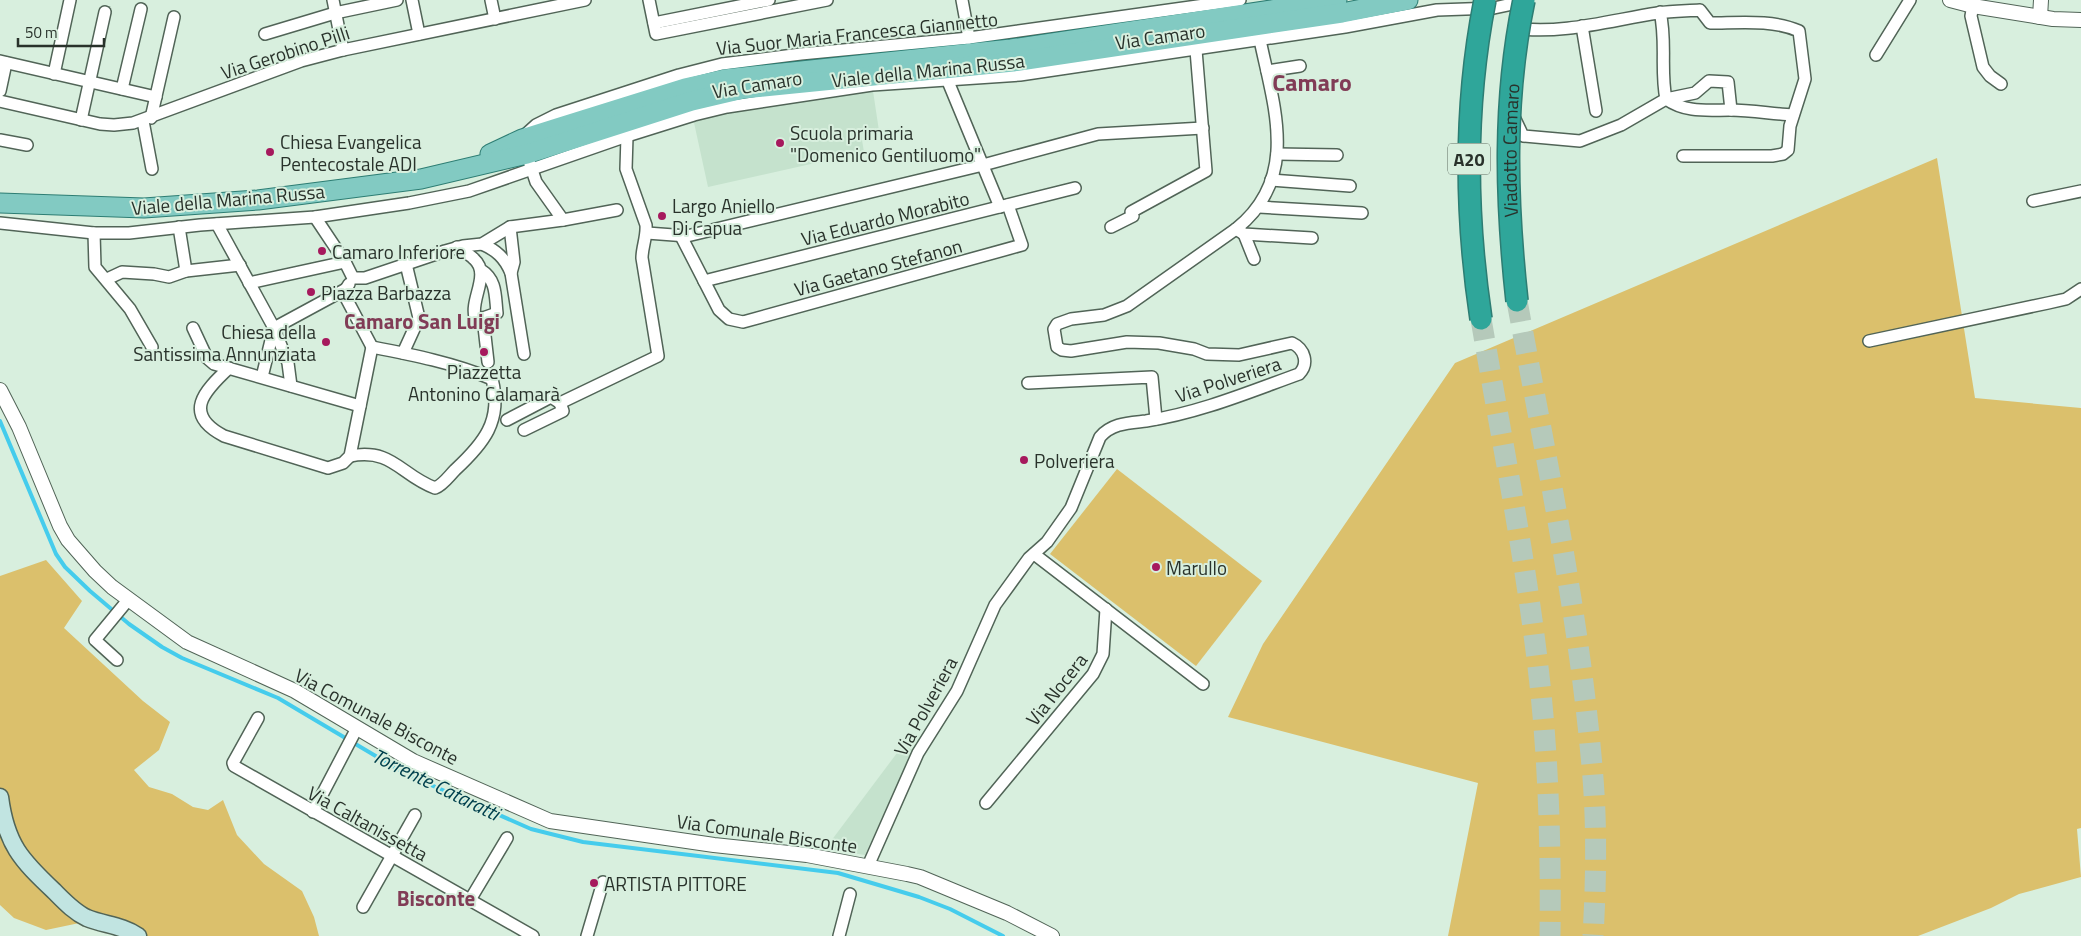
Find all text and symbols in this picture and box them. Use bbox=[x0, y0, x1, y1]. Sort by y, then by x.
street label: Via Suor Maria Francesca Giannetto bbox=[715, 4, 999, 62]
scale bar bbox=[18, 15, 104, 47]
street label: Via Camaro bbox=[1113, 15, 1207, 57]
street label: Via Gerobino Pilli bbox=[217, 18, 353, 86]
text: 50 m bbox=[25, 21, 58, 44]
street label: Viale della Marina Russa bbox=[830, 45, 1026, 95]
street label: Via Camaro bbox=[710, 63, 804, 105]
district label: Camaro bbox=[1272, 64, 1352, 100]
street label: Viadotto Camaro bbox=[1494, 82, 1526, 218]
place label: Scuola primaria "Domenico Gentiluomo" bbox=[790, 118, 981, 169]
place label: Chiesa Evangelica Pentecostale ADI bbox=[280, 127, 422, 178]
marker: Scuola primaria "Domenico Gentiluomo" bbox=[774, 137, 786, 149]
road number: A20 bbox=[1448, 144, 1490, 174]
marker: Chiesa Evangelica Pentecostale ADI bbox=[264, 146, 276, 158]
street label: Viale della Marina Russa bbox=[130, 176, 326, 222]
street label: Via Eduardo Morabito bbox=[798, 183, 972, 253]
place label: Largo Aniello Di Capua bbox=[672, 191, 775, 242]
marker: Largo Aniello Di Capua bbox=[656, 210, 668, 222]
street label: Via Gaetano Stefanon bbox=[791, 231, 965, 303]
place label: Camaro Inferiore bbox=[332, 237, 465, 266]
marker: Camaro Inferiore bbox=[316, 245, 328, 257]
place label: Piazza Barbazza bbox=[321, 278, 452, 307]
marker: Piazza Barbazza bbox=[305, 286, 317, 298]
district label: Camaro San Luigi bbox=[344, 305, 500, 337]
place label: Chiesa della Santissima Annunziata bbox=[133, 317, 316, 368]
marker: Chiesa della Santissima Annunziata bbox=[320, 336, 332, 348]
marker: Piazzetta Antonino Calamarà bbox=[478, 346, 490, 358]
street label: Via Polveriera bbox=[1171, 348, 1285, 410]
place label: Piazzetta Antonino Calamarà bbox=[408, 357, 561, 408]
place label: Polveriera bbox=[1034, 446, 1115, 475]
marker: Polveriera bbox=[1018, 454, 1030, 466]
place label: Marullo bbox=[1166, 553, 1227, 582]
marker: Marullo bbox=[1150, 561, 1162, 573]
street label: Via Nocera bbox=[1018, 646, 1094, 732]
street label: Via Polveriera bbox=[886, 651, 964, 761]
street label: Via Comunale Bisconte bbox=[290, 660, 464, 772]
water label: Torrente Cataratti bbox=[367, 740, 508, 830]
street label: Via Caltanissetta bbox=[302, 778, 434, 868]
street label: Via Comunale Bisconte bbox=[675, 806, 859, 860]
place label: ARTISTA PITTORE bbox=[604, 869, 747, 898]
marker: ARTISTA PITTORE bbox=[588, 877, 600, 889]
district label: Bisconte bbox=[397, 882, 475, 914]

